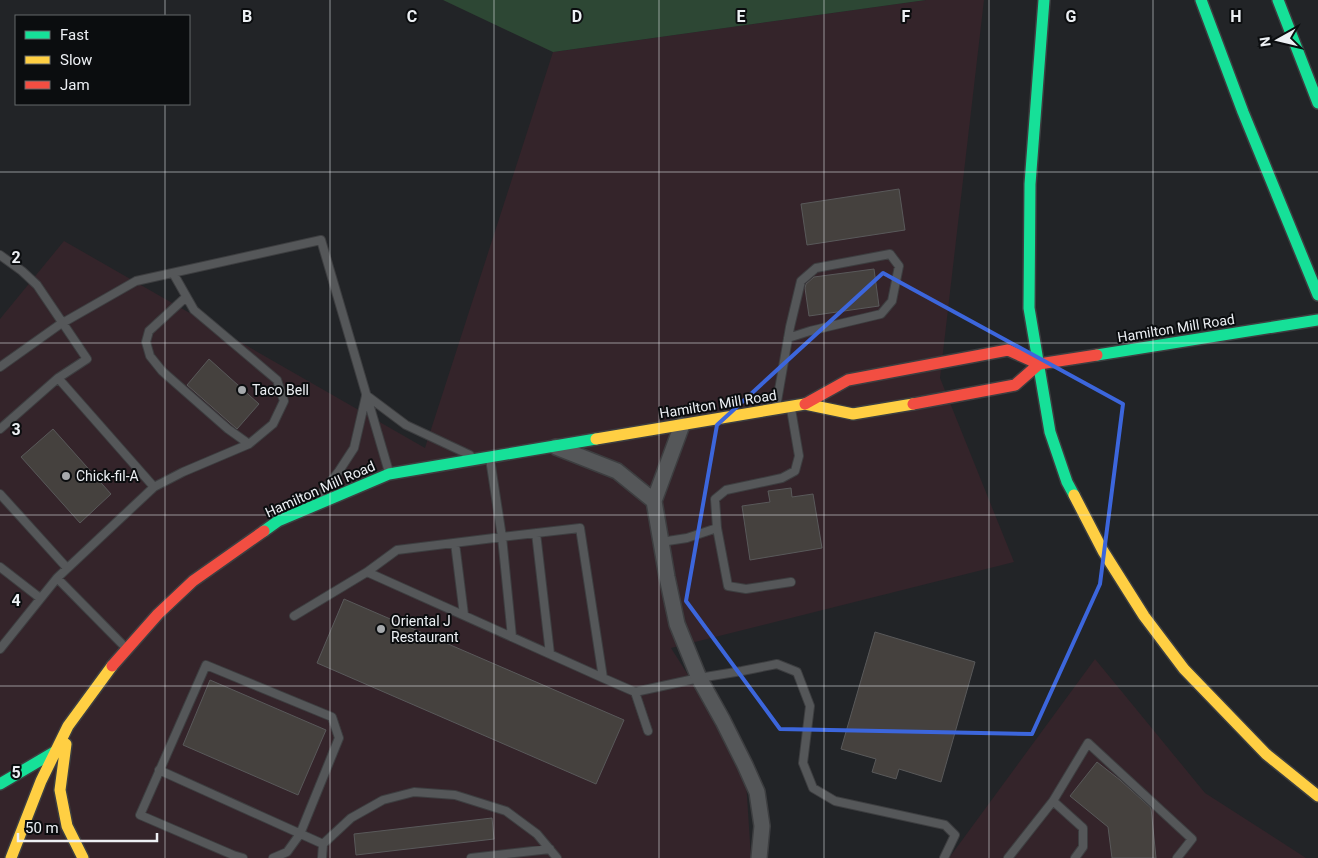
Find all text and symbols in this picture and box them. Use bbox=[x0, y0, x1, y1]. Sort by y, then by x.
text: B bbox=[242, 7, 252, 26]
text: C bbox=[407, 7, 417, 26]
text: D bbox=[572, 7, 582, 26]
text: E bbox=[737, 7, 746, 26]
text: F bbox=[902, 7, 911, 26]
text: G bbox=[1066, 7, 1077, 26]
text: H bbox=[1230, 7, 1242, 26]
legend bbox=[15, 15, 190, 105]
north arrow bbox=[1253, 15, 1303, 65]
text: Fast bbox=[60, 26, 89, 44]
text: N bbox=[1257, 36, 1274, 48]
text: Slow bbox=[60, 51, 92, 69]
text: Jam bbox=[60, 76, 90, 94]
text: 2 bbox=[11, 248, 21, 267]
street label: Hamilton Mill Road bbox=[1116, 311, 1236, 345]
place label: Taco Bell bbox=[252, 382, 309, 398]
marker: Taco Bell bbox=[236, 384, 248, 396]
street label: Hamilton Mill Road bbox=[658, 387, 778, 421]
text: 3 bbox=[11, 420, 21, 439]
street label: Hamilton Mill Road bbox=[263, 458, 377, 520]
place label: Chick-fil-A bbox=[76, 468, 139, 484]
marker: Chick-fil-A bbox=[60, 470, 72, 482]
text: 4 bbox=[11, 591, 21, 610]
place label: Oriental J Restaurant bbox=[391, 613, 459, 645]
marker: Oriental J Restaurant bbox=[375, 623, 387, 635]
text: 5 bbox=[11, 763, 21, 782]
scale bar bbox=[18, 810, 156, 842]
text: 50 m bbox=[25, 819, 59, 837]

